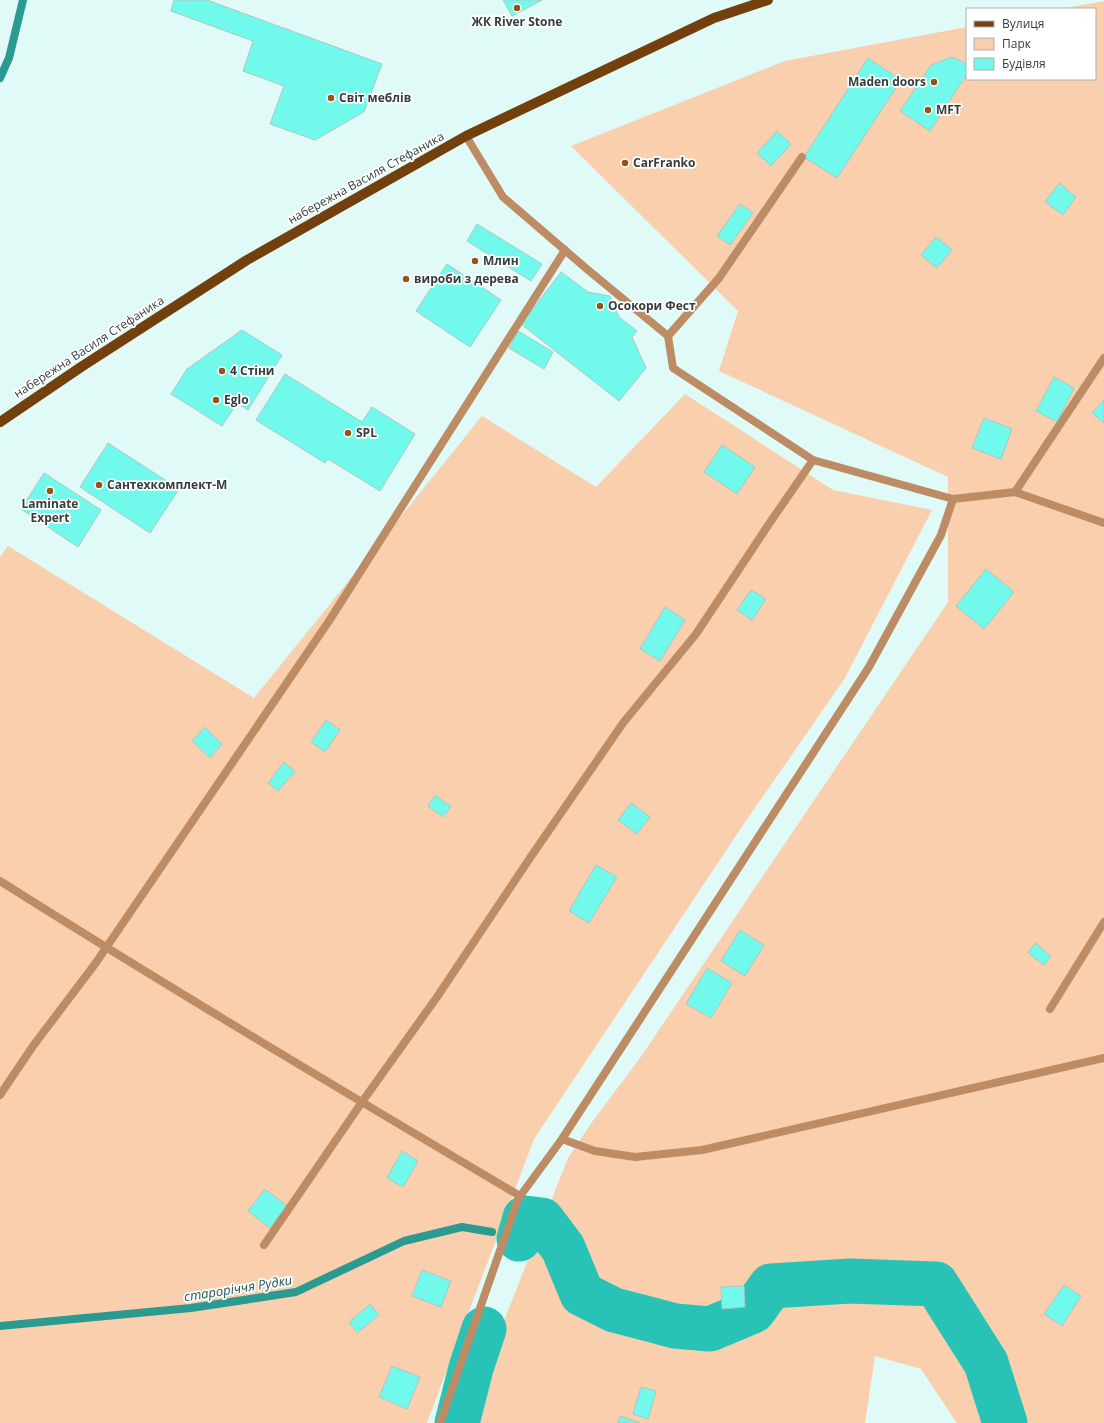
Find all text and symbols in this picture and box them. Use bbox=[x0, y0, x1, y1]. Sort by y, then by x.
marker: ЖК River Stone bbox=[512, 3, 522, 13]
legend bbox=[966, 8, 1096, 80]
place label: ЖК River Stone bbox=[472, 13, 562, 30]
text: Вулиця bbox=[1002, 15, 1044, 32]
text: Парк bbox=[1002, 35, 1032, 52]
text: Будівля bbox=[1002, 55, 1046, 72]
place label: Maden doors bbox=[848, 73, 926, 90]
marker: Maden doors bbox=[929, 77, 939, 87]
place label: Світ меблів bbox=[339, 89, 411, 106]
marker: Світ меблів bbox=[326, 93, 336, 103]
place label: MFT bbox=[936, 101, 961, 118]
marker: MFT bbox=[923, 105, 933, 115]
street label: набережна Василя Стефаника bbox=[285, 127, 447, 228]
place label: CarFranko bbox=[633, 154, 695, 171]
marker: CarFranko bbox=[620, 158, 630, 168]
place label: Млин bbox=[483, 252, 519, 269]
marker: Млин bbox=[470, 256, 480, 266]
place label: вироби з дерева bbox=[414, 270, 519, 287]
marker: вироби з дерева bbox=[401, 274, 411, 284]
street label: набережна Василя Стефаника bbox=[10, 291, 167, 402]
place label: Осокори Фест bbox=[608, 297, 696, 314]
marker: Осокори Фест bbox=[595, 301, 605, 311]
place label: 4 Стіни bbox=[230, 362, 275, 379]
marker: 4 Стіни bbox=[217, 366, 227, 376]
place label: Eglo bbox=[224, 391, 249, 408]
marker: Eglo bbox=[211, 395, 221, 405]
place label: SPL bbox=[356, 424, 377, 441]
marker: SPL bbox=[343, 428, 353, 438]
place label: Сантехкомплект-М bbox=[107, 476, 227, 493]
marker: Сантехкомплект-М bbox=[94, 480, 104, 490]
marker: Laminate Expert bbox=[45, 486, 55, 496]
place label: Laminate Expert bbox=[22, 495, 78, 526]
water label: староріччя Рудки bbox=[183, 1270, 294, 1305]

